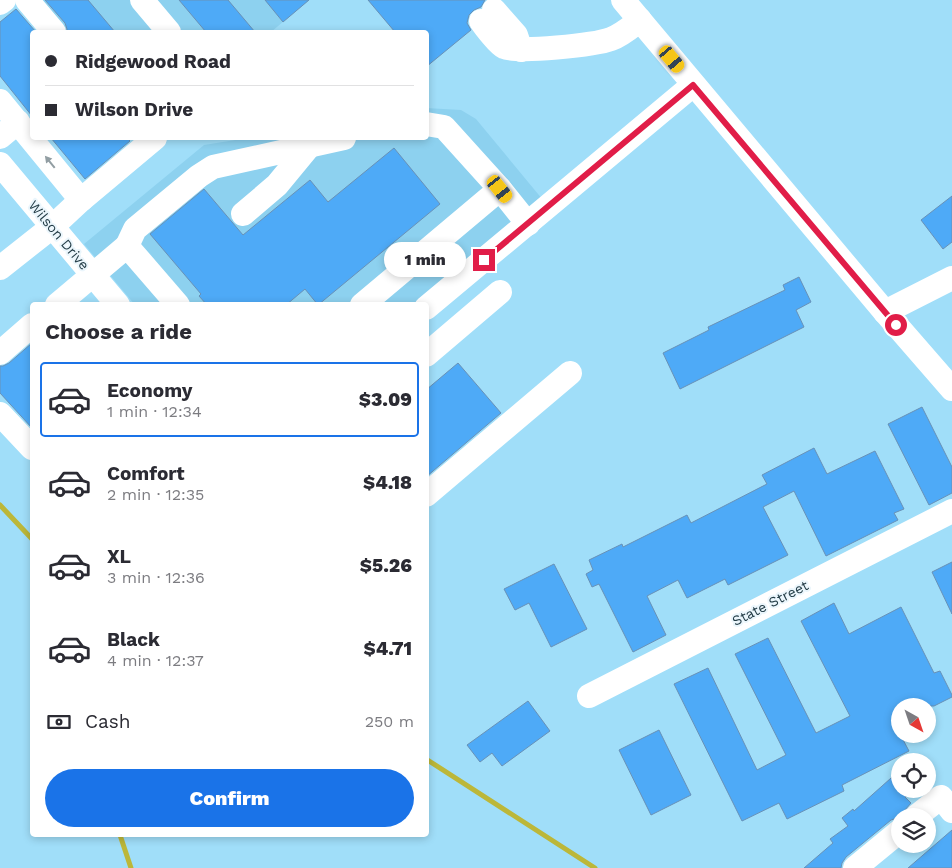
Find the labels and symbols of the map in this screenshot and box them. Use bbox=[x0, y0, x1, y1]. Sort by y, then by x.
car bbox=[656, 43, 687, 75]
one-way arrow bbox=[45, 156, 56, 169]
car bbox=[484, 173, 515, 205]
street label: Wilson Drive bbox=[25, 197, 93, 273]
callout: 1 min bbox=[384, 242, 466, 278]
route end bbox=[473, 249, 495, 271]
route start bbox=[885, 314, 907, 336]
street label: State Street bbox=[729, 577, 811, 629]
north arrow bbox=[891, 698, 936, 742]

